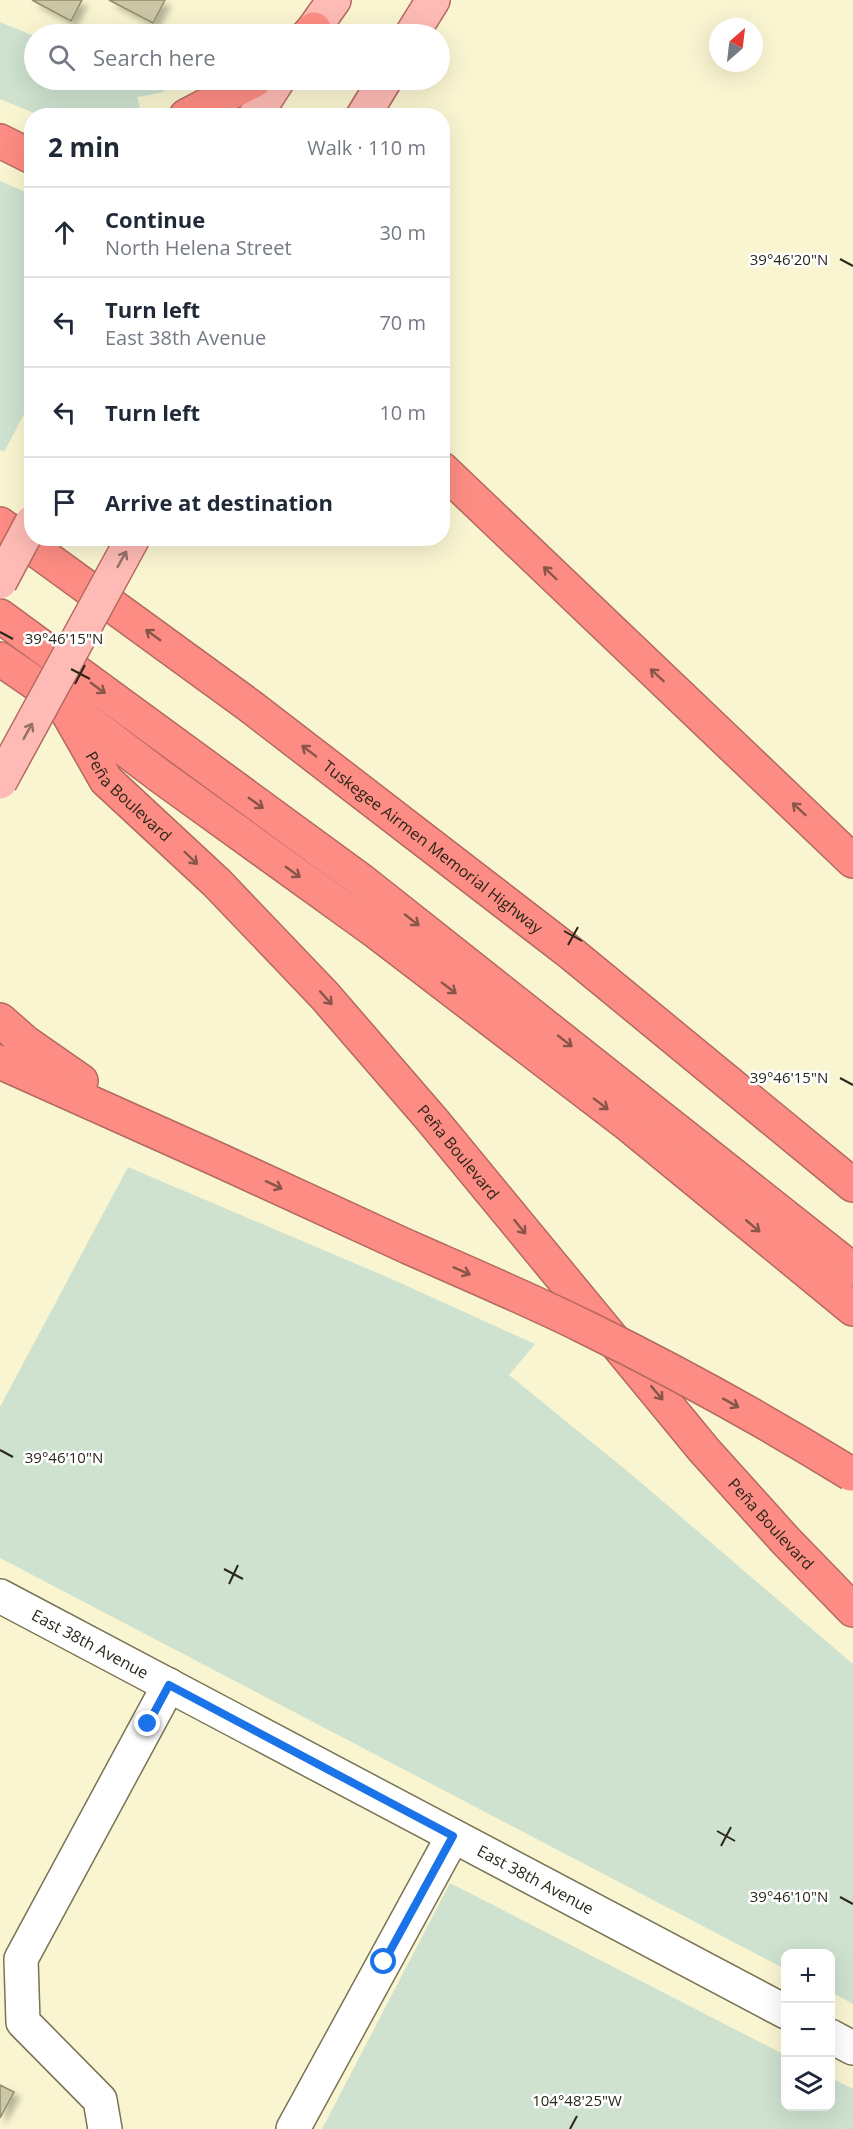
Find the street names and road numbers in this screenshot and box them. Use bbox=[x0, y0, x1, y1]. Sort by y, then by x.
street label: Peña Boulevard bbox=[81, 747, 176, 846]
street label: Tuskegee Airmen Memorial Highway bbox=[318, 755, 548, 939]
street label: Peña Boulevard bbox=[413, 1100, 504, 1204]
street label: Peña Boulevard bbox=[723, 1473, 819, 1575]
street label: East 38th Avenue bbox=[28, 1604, 152, 1684]
street label: East 38th Avenue bbox=[473, 1840, 598, 1919]

